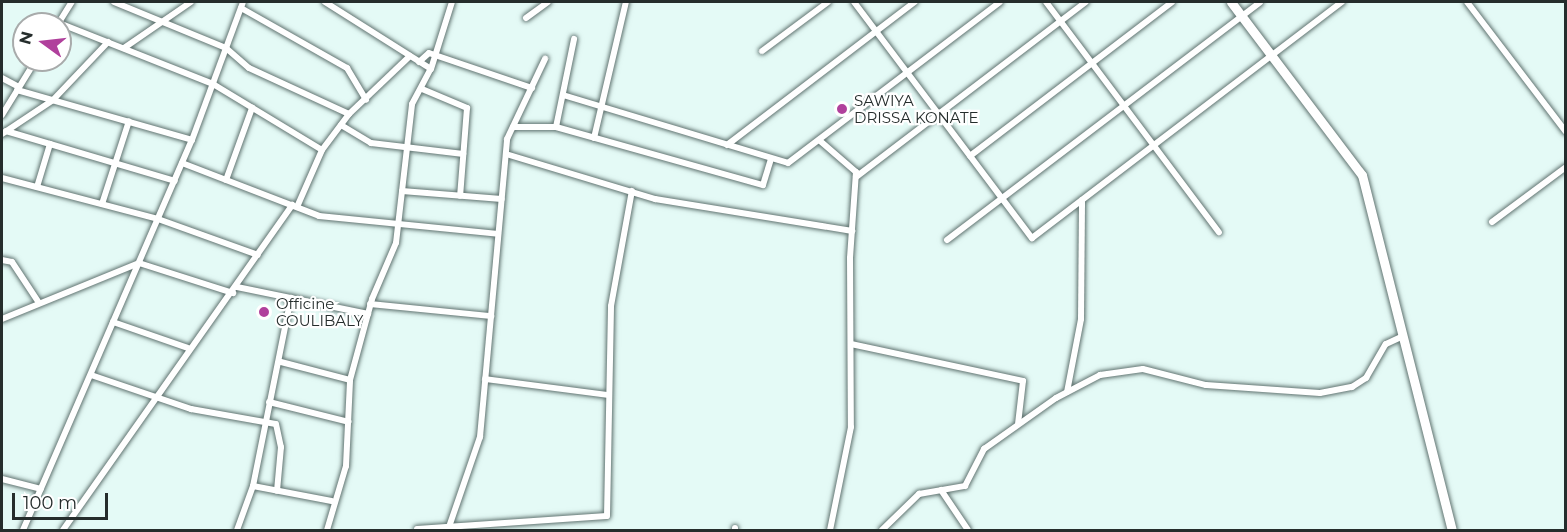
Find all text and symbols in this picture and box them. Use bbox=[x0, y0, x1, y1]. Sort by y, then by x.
north arrow bbox=[12, 12, 72, 72]
text: N bbox=[15, 29, 37, 46]
place label: SAWIYA DRISSA KONATE bbox=[854, 91, 979, 126]
marker: SAWIYA DRISSA KONATE bbox=[835, 102, 849, 116]
place label: Officine COULIBALY bbox=[276, 294, 363, 329]
marker: Officine COULIBALY bbox=[257, 305, 271, 319]
scale bar bbox=[15, 481, 111, 519]
text: 100 m bbox=[23, 492, 77, 514]

